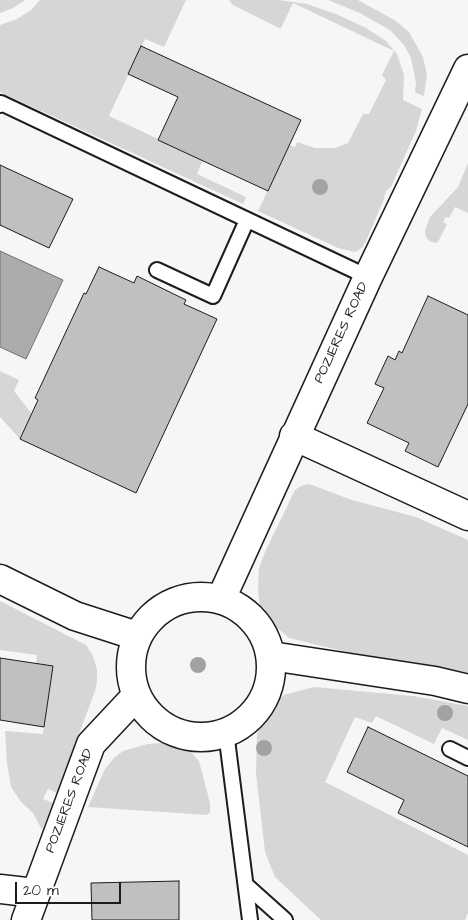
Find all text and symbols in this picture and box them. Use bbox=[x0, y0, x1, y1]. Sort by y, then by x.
street label: POZIERES ROAD bbox=[311, 280, 373, 386]
street label: POZIERES ROAD bbox=[42, 747, 98, 855]
scale bar bbox=[18, 872, 124, 904]
text: 20 m bbox=[23, 880, 59, 901]

